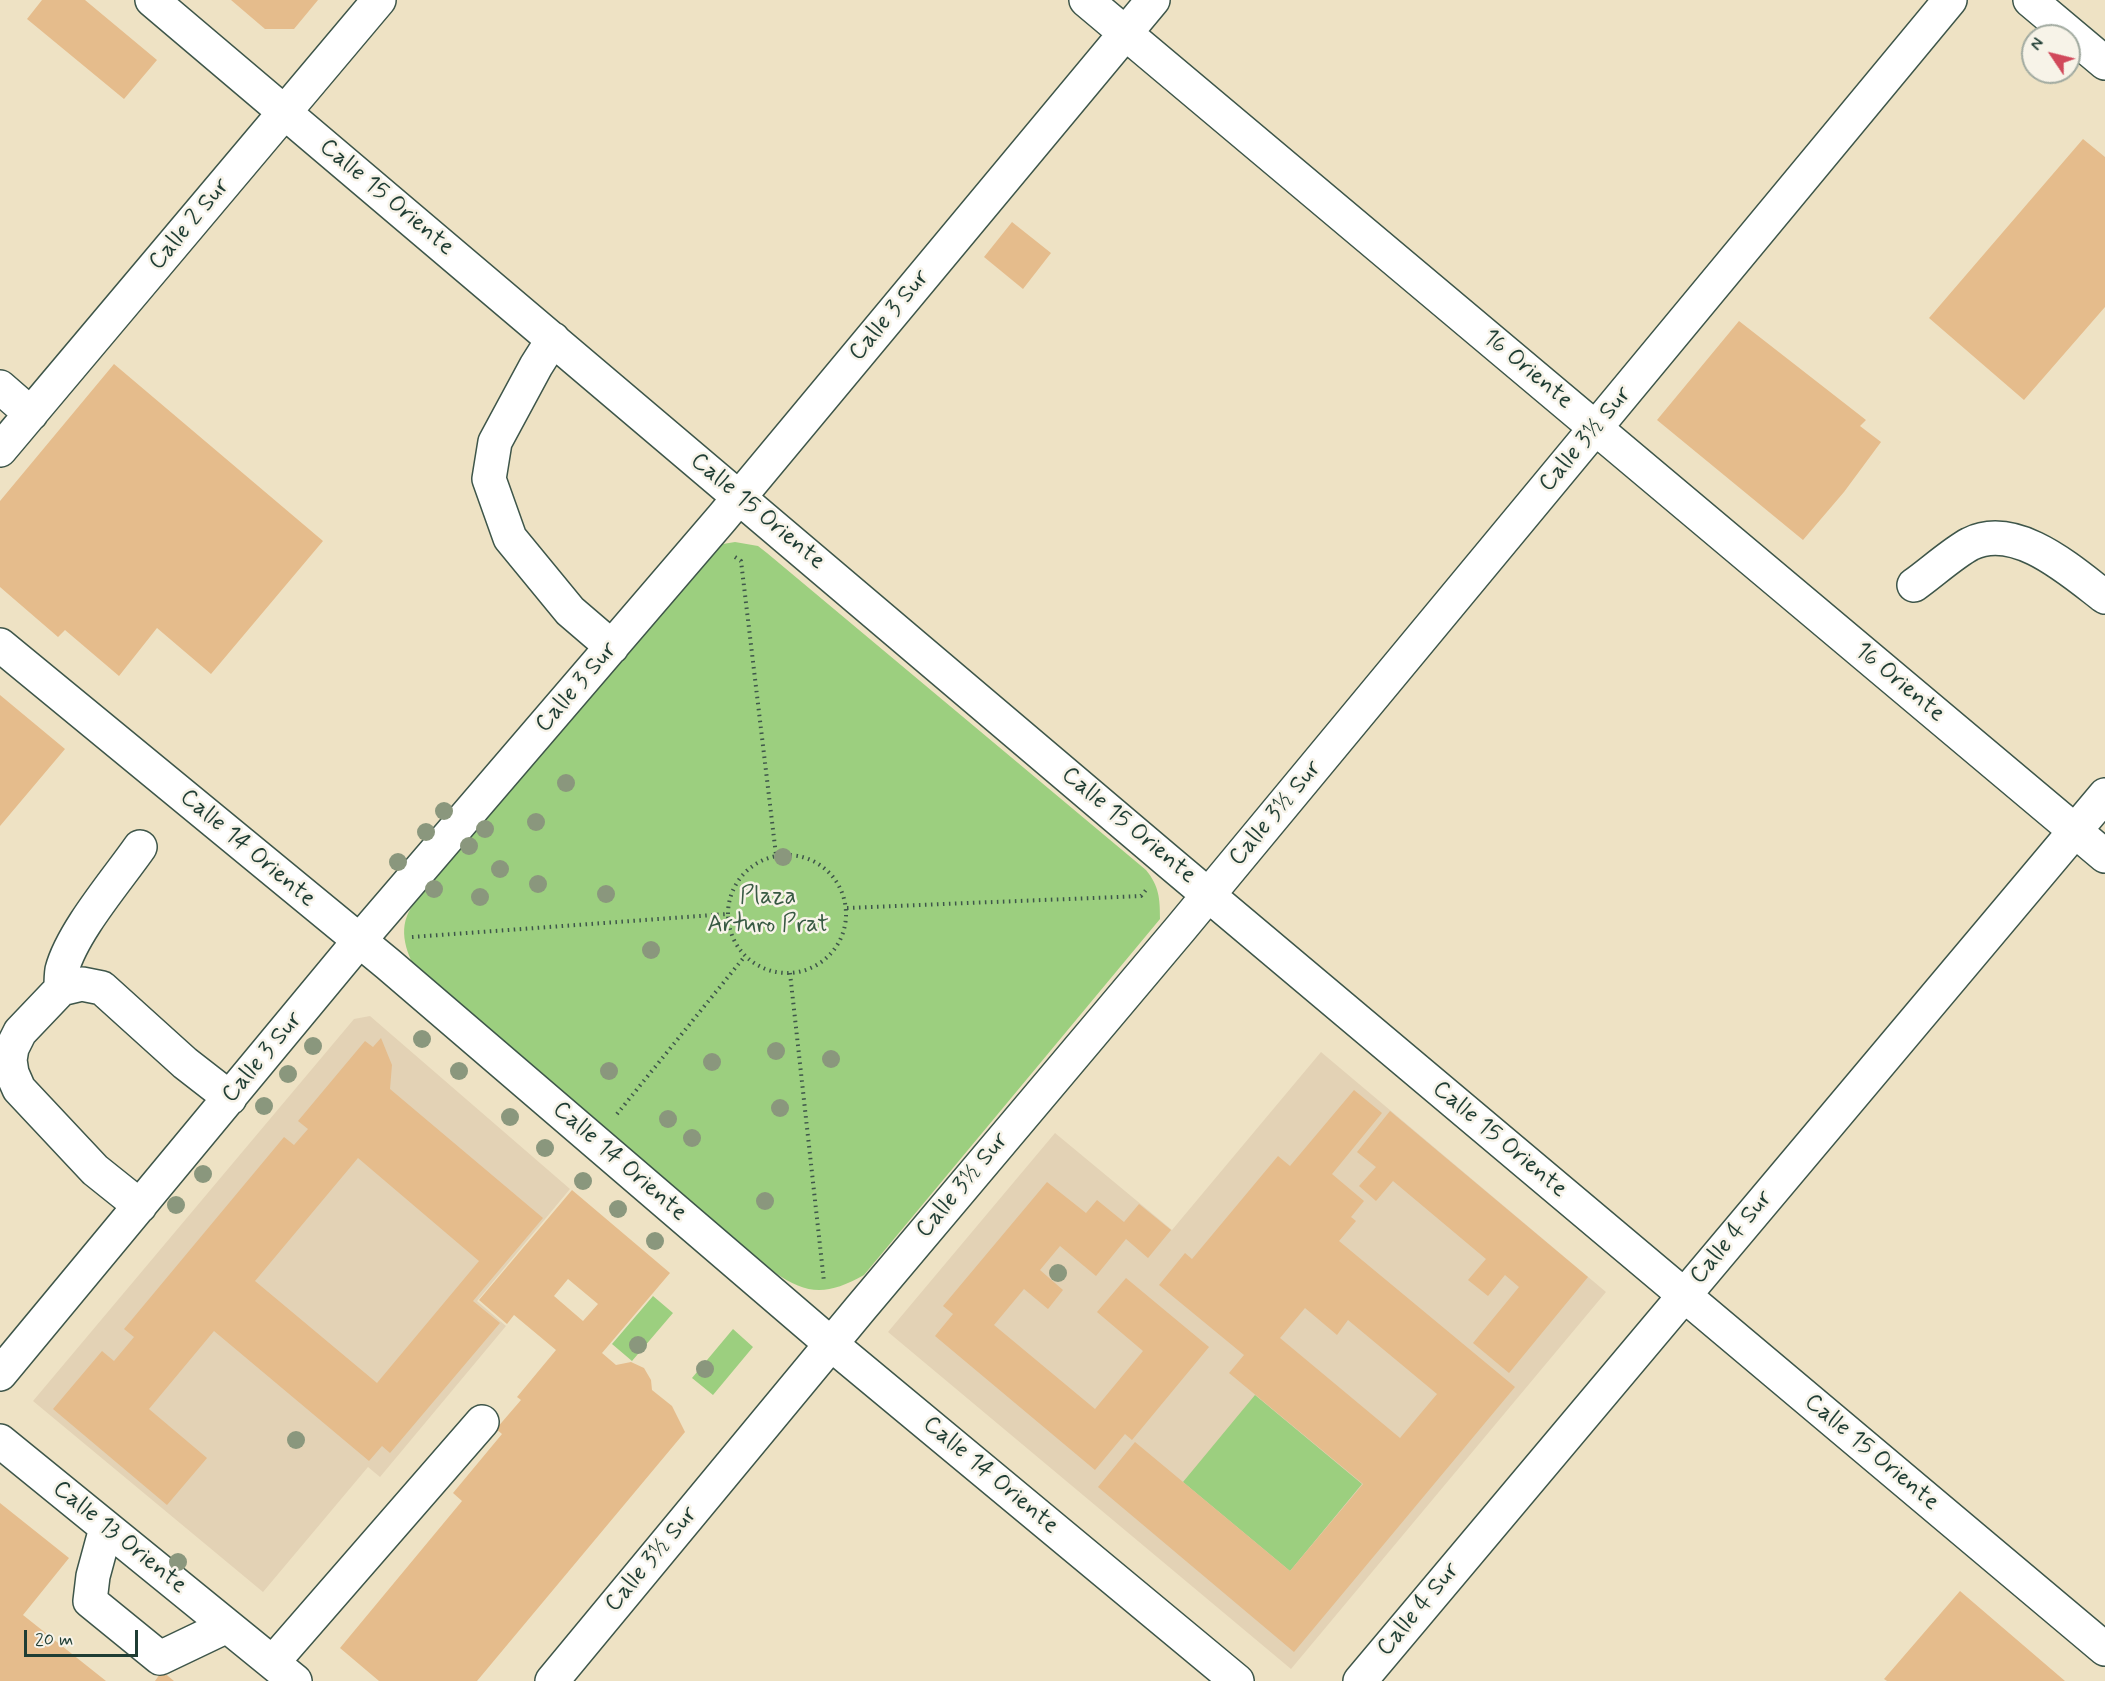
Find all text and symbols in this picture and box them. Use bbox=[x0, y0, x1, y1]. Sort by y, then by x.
north arrow bbox=[2021, 24, 2081, 84]
text: N bbox=[2026, 34, 2049, 55]
street label: Calle 15 Oriente bbox=[313, 133, 459, 263]
street label: Calle 2 Sur bbox=[143, 173, 237, 277]
street label: Calle 3 Sur bbox=[844, 265, 936, 367]
street label: 16 Oriente bbox=[1476, 324, 1578, 416]
street label: Calle 3½ Sur bbox=[1534, 381, 1638, 499]
street label: Calle 15 Oriente bbox=[684, 447, 830, 577]
street label: Calle 3 Sur bbox=[530, 637, 624, 739]
street label: 16 Oriente bbox=[1848, 637, 1950, 729]
street label: Calle 3½ Sur bbox=[1224, 755, 1328, 873]
street label: Calle 15 Oriente bbox=[1055, 761, 1201, 891]
street label: Calle 14 Oriente bbox=[173, 784, 321, 914]
park label: Plaza Arturo Prat bbox=[707, 884, 829, 940]
street label: Calle 3 Sur bbox=[217, 1007, 309, 1109]
street label: Calle 15 Oriente bbox=[1426, 1075, 1572, 1205]
street label: Calle 14 Oriente bbox=[546, 1096, 692, 1228]
street label: Calle 3½ Sur bbox=[911, 1127, 1015, 1245]
street label: Calle 4 Sur bbox=[1685, 1185, 1779, 1291]
street label: Calle 15 Oriente bbox=[1798, 1388, 1944, 1518]
street label: Calle 14 Oriente bbox=[916, 1411, 1064, 1541]
street label: Calle 13 Oriente bbox=[46, 1475, 192, 1601]
street label: Calle 3½ Sur bbox=[600, 1501, 704, 1619]
street label: Calle 4 Sur bbox=[1372, 1557, 1466, 1663]
scale bar bbox=[27, 1618, 141, 1656]
text: 20 m bbox=[35, 1628, 73, 1652]

